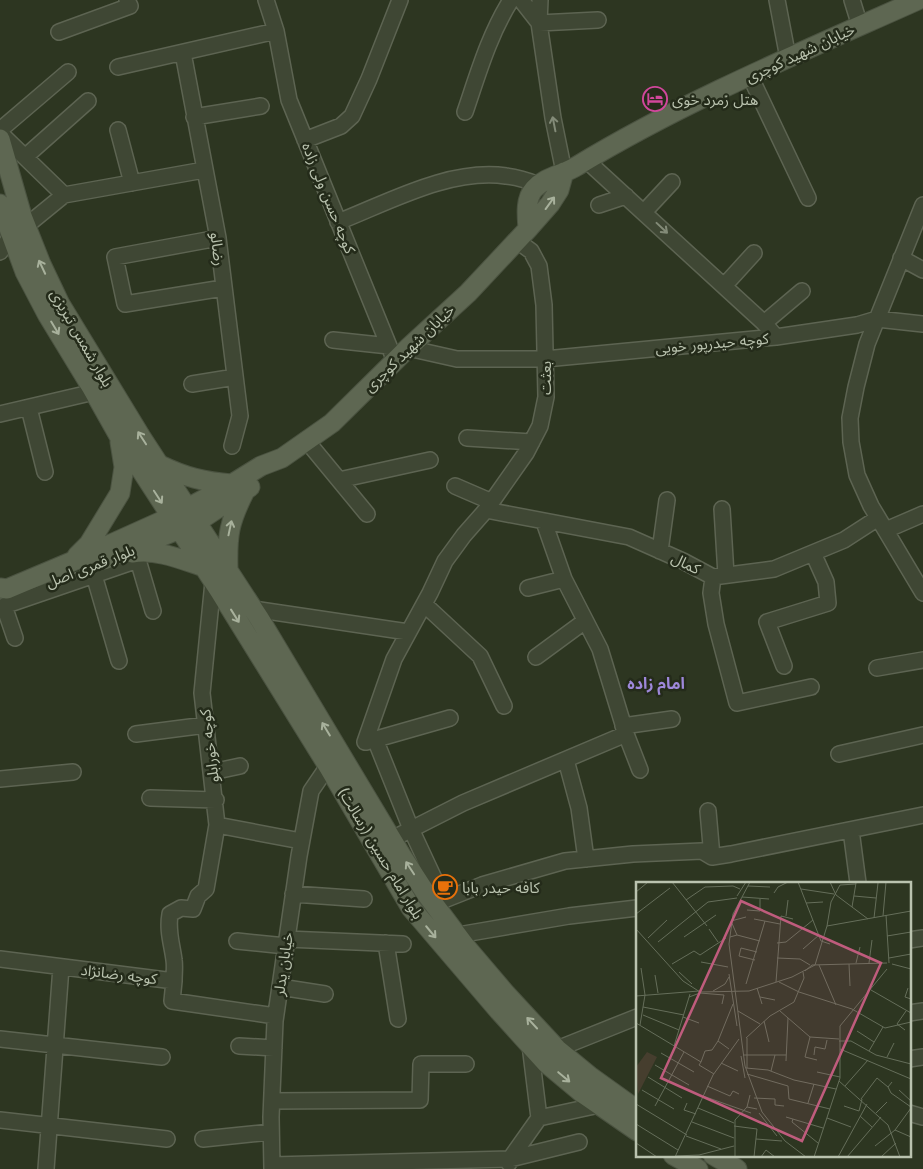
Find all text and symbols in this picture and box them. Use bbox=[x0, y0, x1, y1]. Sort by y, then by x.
street label: خیابان شهید کوچری bbox=[742, 19, 858, 88]
hotel icon: هتل زمرد خوی bbox=[642, 86, 668, 112]
place label: هتل زمرد خوی bbox=[672, 90, 758, 109]
one-way arrow bbox=[549, 116, 558, 132]
street label: کوچه حسن ولی زاده bbox=[297, 140, 360, 257]
one-way arrow bbox=[545, 197, 556, 210]
one-way arrow bbox=[655, 222, 668, 234]
street label: رضالو bbox=[207, 231, 229, 267]
one-way arrow bbox=[37, 260, 47, 275]
street label: بلوار شمس تبریزی bbox=[46, 286, 118, 390]
street label: خیابان شهید کوچری bbox=[360, 300, 459, 397]
one-way arrow bbox=[51, 321, 61, 335]
street label: کوچه حیدرپور خویی bbox=[654, 329, 770, 359]
street label: بعثت bbox=[536, 361, 555, 395]
one-way arrow bbox=[136, 431, 146, 445]
one-way arrow bbox=[153, 490, 163, 504]
one-way arrow bbox=[226, 521, 235, 537]
street label: بلوار قمری اصل bbox=[43, 540, 137, 592]
street label: کمال bbox=[668, 548, 704, 579]
one-way arrow bbox=[230, 608, 240, 622]
district label: امام زاده bbox=[627, 673, 685, 695]
street label: کوچه خورابلو bbox=[195, 707, 224, 784]
one-way arrow bbox=[320, 723, 330, 737]
street label: بلوار امام حسین (رسالت) bbox=[332, 783, 428, 924]
one-way arrow bbox=[405, 862, 415, 876]
cafe icon: کافه حیدر بابا bbox=[432, 874, 458, 900]
place label: کافه حیدر بابا bbox=[462, 878, 541, 897]
inset map bbox=[636, 882, 910, 1156]
one-way arrow bbox=[425, 925, 437, 938]
street label: خیابان یدلر bbox=[269, 931, 297, 998]
street label: کوچه رضانژاد bbox=[80, 960, 159, 989]
one-way arrow bbox=[527, 1016, 538, 1029]
one-way arrow bbox=[557, 1072, 570, 1083]

